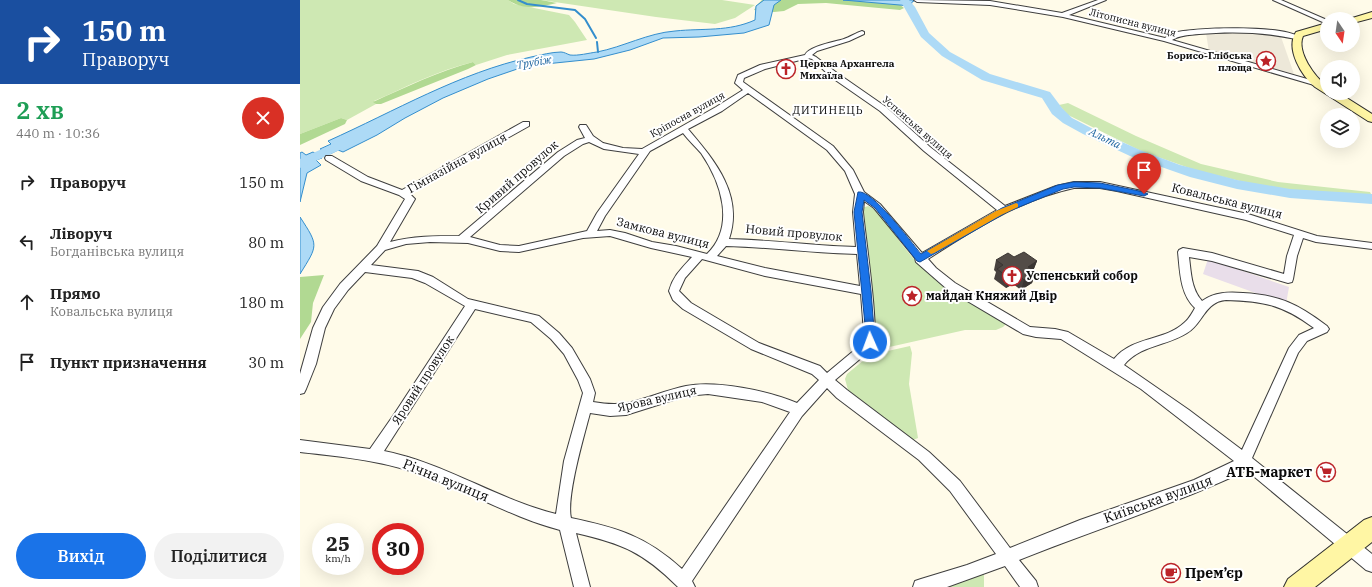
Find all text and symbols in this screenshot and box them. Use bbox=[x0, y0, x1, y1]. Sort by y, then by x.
street label: Літописна вулиця bbox=[1088, 5, 1178, 40]
text: 150 m bbox=[82, 12, 166, 49]
north arrow bbox=[1320, 12, 1360, 52]
map controls bbox=[1320, 12, 1360, 148]
icon: right bbox=[16, 16, 68, 68]
text: Праворуч bbox=[82, 48, 170, 71]
place label: Борисо-Глібська площа bbox=[1167, 49, 1252, 74]
place icon: Борисо-Глібська площа bbox=[1255, 50, 1277, 72]
water label: Трубіж bbox=[515, 52, 554, 72]
place label: Церква Архангела Михаїла bbox=[800, 57, 895, 82]
church icon: Церква Архангела Михаїла bbox=[775, 58, 797, 80]
button: sound bbox=[1320, 60, 1360, 100]
street label: Кріпосна вулиця bbox=[648, 88, 727, 140]
street label: Успенська вулиця bbox=[880, 93, 956, 162]
text: 2 хв bbox=[16, 94, 64, 126]
button: close bbox=[242, 97, 284, 139]
district label: ДИТИНЕЦЬ bbox=[792, 103, 864, 117]
button: layers bbox=[1320, 108, 1360, 148]
water label: Альта bbox=[1086, 124, 1123, 152]
text: 440 m · 10:36 bbox=[16, 125, 100, 142]
street label: Гімназійна вулиця bbox=[404, 129, 509, 196]
street label: Кривий провулок bbox=[472, 137, 561, 216]
pin bbox=[1127, 153, 1161, 194]
icon: arrive bbox=[1133, 159, 1155, 181]
icon: right bbox=[16, 171, 38, 193]
text: Праворуч bbox=[50, 173, 126, 192]
text: 150 m bbox=[239, 173, 284, 192]
street label: Ковальська вулиця bbox=[1170, 180, 1284, 222]
street label: Замкова вулиця bbox=[615, 214, 711, 251]
street label: Новий провулок bbox=[745, 221, 843, 244]
text: Ліворуч bbox=[50, 224, 112, 243]
icon: left bbox=[16, 231, 38, 253]
text: 80 m bbox=[248, 233, 284, 252]
text: Богданівська вулиця bbox=[50, 243, 184, 260]
church icon: Успенський собор bbox=[1001, 265, 1023, 287]
place label: Успенський собор bbox=[1026, 268, 1138, 283]
text: Прямо bbox=[50, 284, 101, 303]
place icon: майдан Княжий Двір bbox=[901, 285, 923, 307]
place label: майдан Княжий Двір bbox=[926, 288, 1058, 303]
icon: ahead bbox=[16, 291, 38, 313]
text: 180 m bbox=[239, 293, 284, 312]
text: Ковальська вулиця bbox=[50, 303, 173, 320]
position arrow bbox=[849, 321, 891, 363]
street label: Яровий провулок bbox=[388, 332, 457, 427]
icon: arrive bbox=[16, 351, 38, 373]
text: Пункт призначення bbox=[50, 353, 207, 372]
text: 30 m bbox=[248, 353, 284, 372]
street label: Ярова вулиця bbox=[616, 382, 698, 415]
street label: Річна вулиця bbox=[400, 455, 492, 505]
supermarket icon: АТБ-маркет bbox=[1315, 461, 1337, 483]
place label: АТБ-маркет bbox=[1226, 463, 1312, 481]
street label: Київська вулиця bbox=[1101, 471, 1215, 527]
speed limit sign: 30 bbox=[372, 523, 424, 575]
text: 25 bbox=[326, 530, 350, 557]
button: Вихід bbox=[16, 533, 146, 579]
button: Поділитися bbox=[154, 533, 284, 579]
text: km/h bbox=[325, 552, 351, 565]
cafe icon: Прем’єр bbox=[1160, 562, 1182, 584]
place label: Прем’єр bbox=[1185, 564, 1243, 582]

